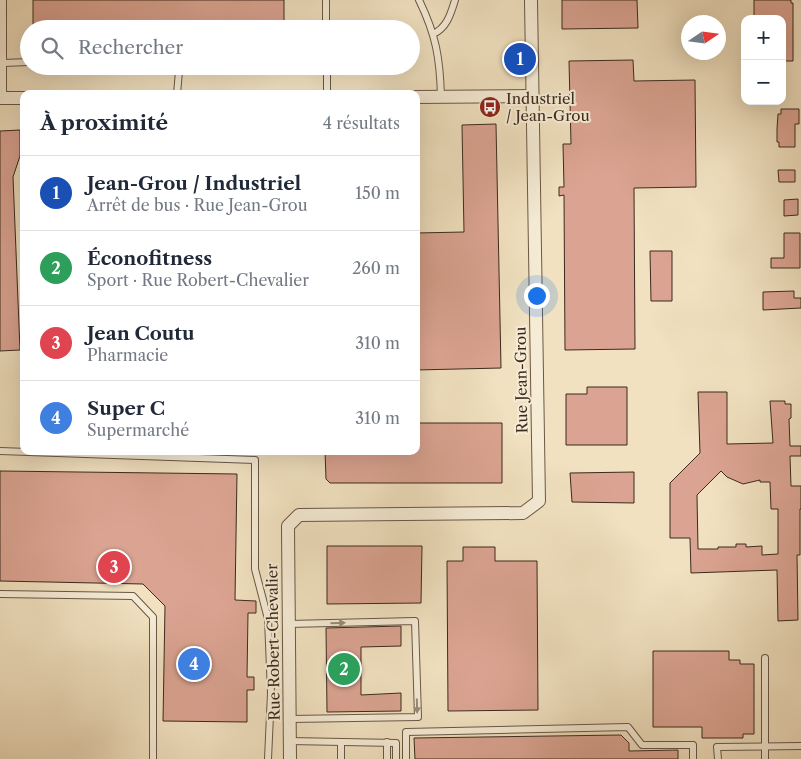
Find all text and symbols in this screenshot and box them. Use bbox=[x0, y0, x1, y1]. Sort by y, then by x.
north arrow bbox=[681, 15, 726, 60]
map controls bbox=[741, 15, 786, 105]
button: + bbox=[741, 15, 786, 60]
search box bbox=[20, 20, 420, 75]
icon: search bbox=[38, 34, 66, 62]
text: Rechercher bbox=[78, 36, 183, 59]
pin: 1 bbox=[504, 40, 536, 78]
button: − bbox=[741, 60, 786, 105]
place label: Industriel / Jean-Grou bbox=[506, 89, 590, 125]
bus stop icon: Industriel / Jean-Grou bbox=[478, 95, 502, 119]
text: À proximité bbox=[40, 110, 168, 135]
text: 4 résultats bbox=[323, 113, 400, 133]
text: Jean-Grou / Industriel bbox=[87, 172, 301, 195]
text: 1 bbox=[52, 183, 60, 203]
text: 150 m bbox=[355, 183, 400, 203]
text: Arrêt de bus · Rue Jean-Grou bbox=[87, 195, 308, 215]
text: Éconofitness bbox=[87, 247, 212, 270]
text: 2 bbox=[51, 258, 61, 278]
text: 260 m bbox=[352, 258, 400, 278]
text: Sport · Rue Robert-Chevalier bbox=[87, 270, 309, 290]
your location bbox=[524, 283, 550, 309]
text: Jean Coutu bbox=[87, 322, 195, 345]
street label: Rue Jean-Grou bbox=[511, 326, 531, 434]
text: 3 bbox=[51, 333, 61, 353]
text: 310 m bbox=[355, 333, 400, 353]
text: Pharmacie bbox=[87, 345, 168, 365]
text: Super C bbox=[87, 397, 165, 420]
text: 4 bbox=[51, 408, 61, 428]
text: 310 m bbox=[355, 408, 400, 428]
text: Supermarché bbox=[87, 420, 189, 440]
pin: 3 bbox=[98, 548, 130, 586]
street label: Rue Robert-Chevalier bbox=[262, 563, 284, 721]
one-way arrow bbox=[330, 619, 346, 627]
pin: 4 bbox=[178, 645, 210, 683]
pin: 2 bbox=[328, 650, 360, 688]
one-way arrow bbox=[414, 699, 422, 715]

